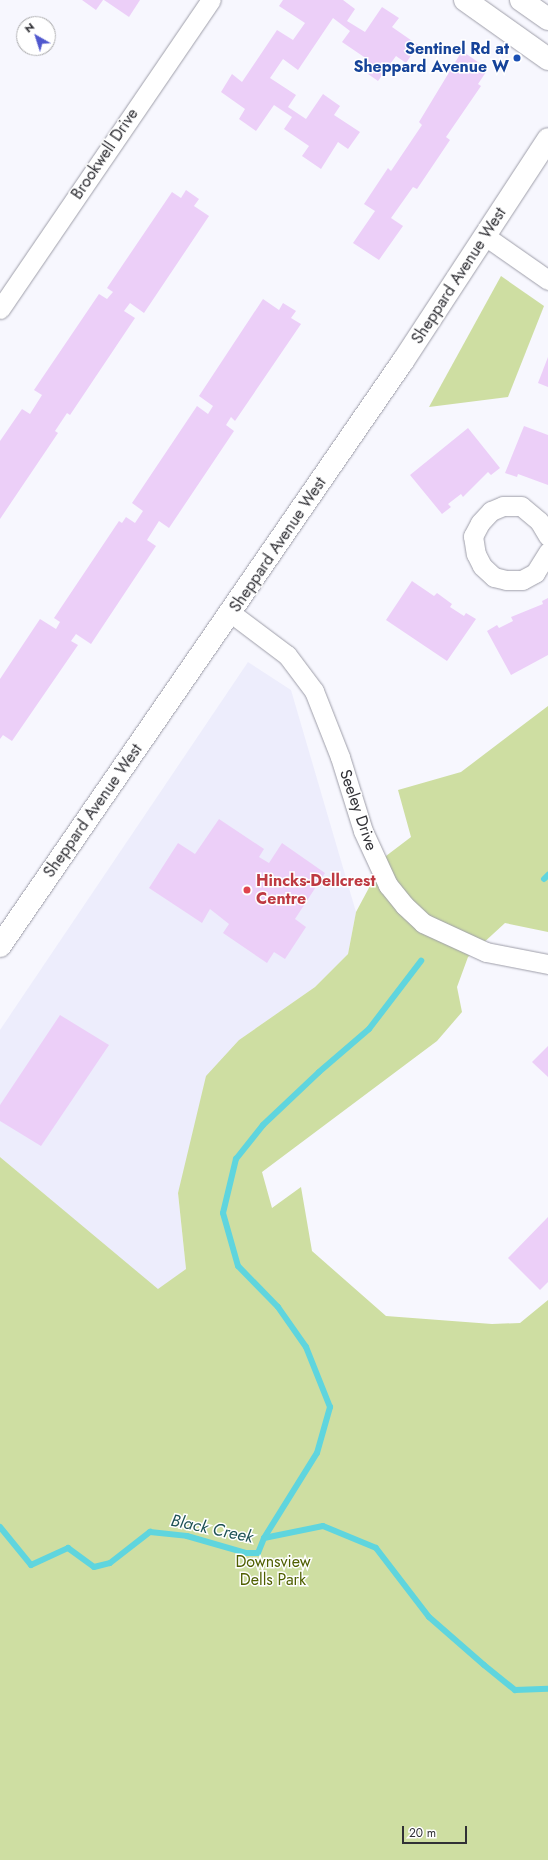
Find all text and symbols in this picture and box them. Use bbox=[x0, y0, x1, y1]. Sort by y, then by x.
north arrow bbox=[16, 16, 56, 56]
text: N bbox=[21, 18, 37, 36]
place label: Sentinel Rd at Sheppard Avenue W bbox=[353, 39, 509, 77]
marker: Sentinel Rd at Sheppard Avenue W bbox=[512, 53, 522, 63]
street label: Brookwell Drive bbox=[68, 105, 142, 203]
street label: Sheppard Avenue West bbox=[408, 204, 510, 348]
street label: Sheppard Avenue West bbox=[226, 474, 330, 616]
street label: Sheppard Avenue West bbox=[40, 741, 146, 881]
street label: Seeley Drive bbox=[335, 767, 381, 853]
place label: Hincks-Dellcrest Centre bbox=[256, 871, 376, 909]
marker: Hincks-Dellcrest Centre bbox=[241, 884, 253, 896]
water label: Black Creek bbox=[169, 1510, 255, 1548]
park label: Downsview Dells Park bbox=[235, 1552, 311, 1590]
scale bar bbox=[404, 1818, 469, 1844]
text: 20 m bbox=[409, 1824, 436, 1842]

